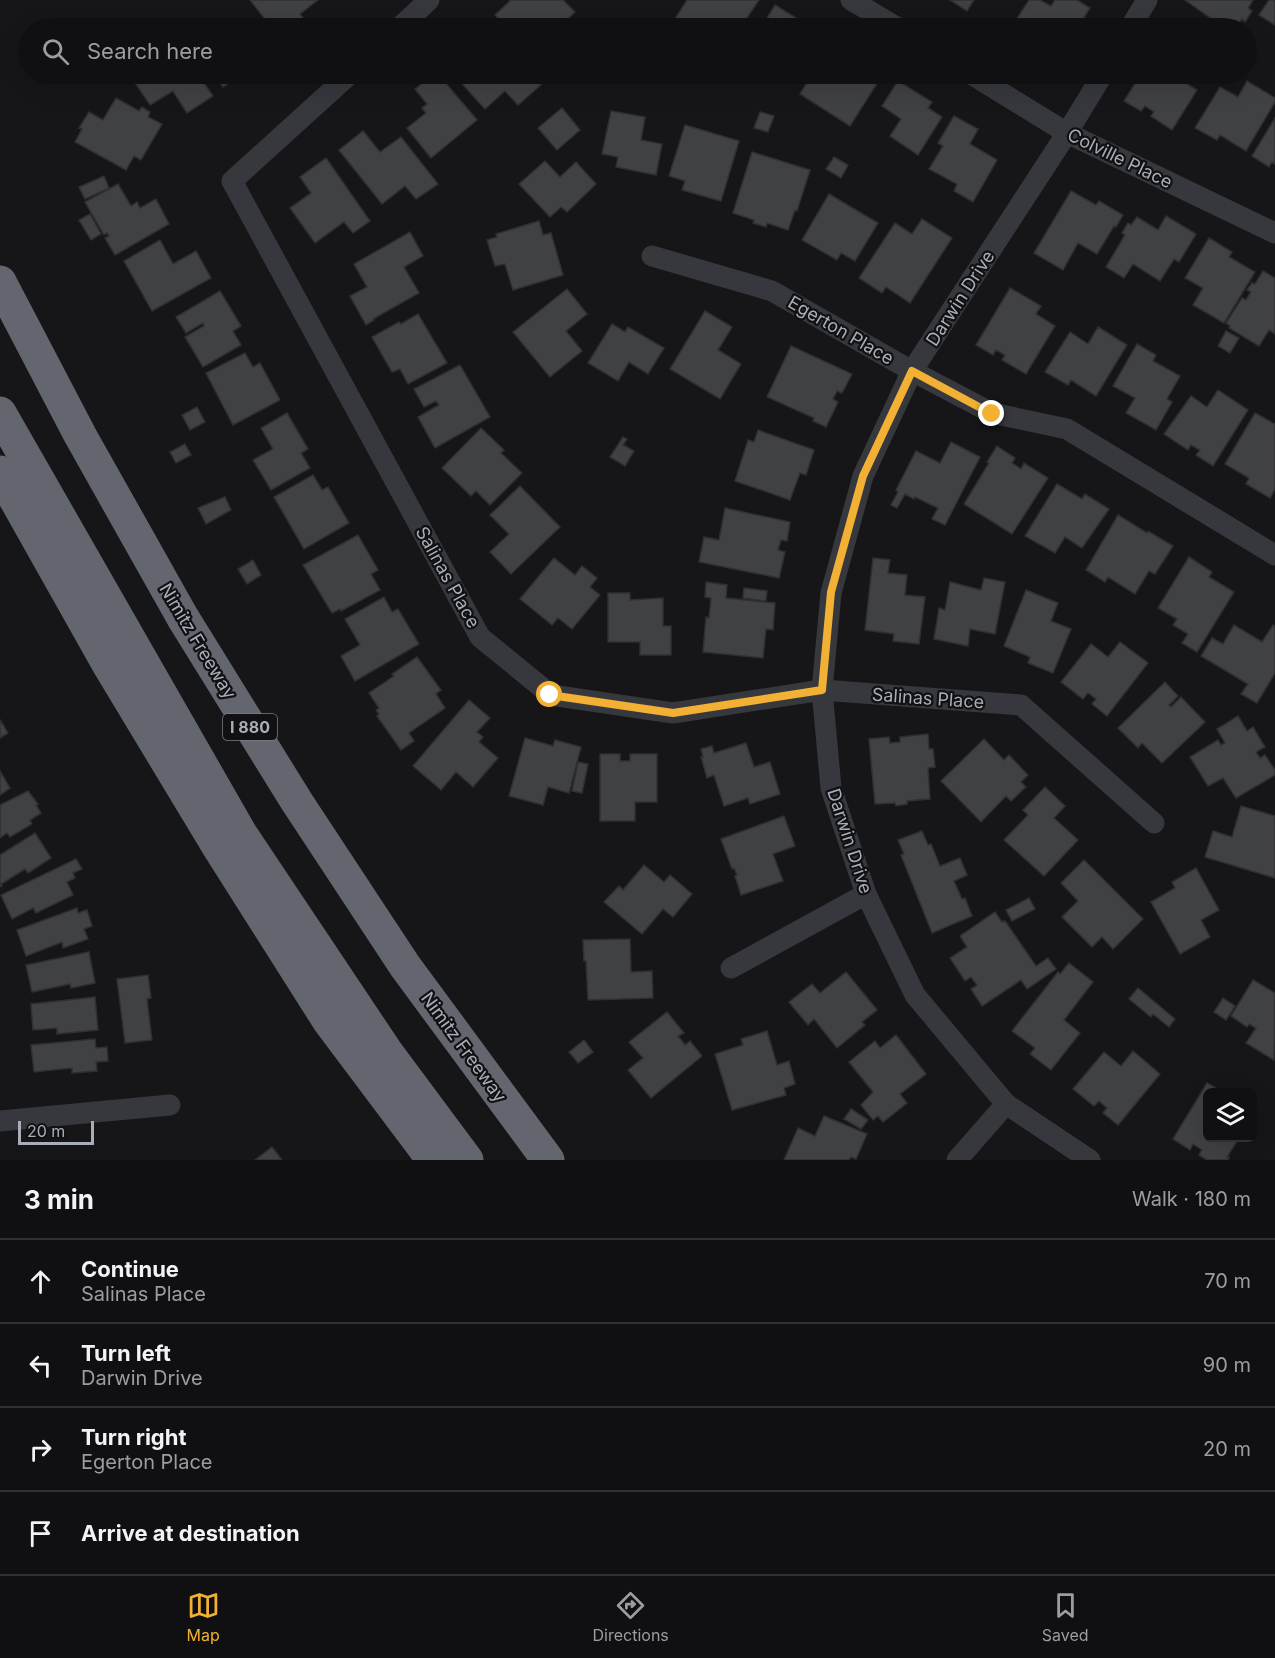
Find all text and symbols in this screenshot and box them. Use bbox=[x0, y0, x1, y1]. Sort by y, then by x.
search box bbox=[18, 18, 1257, 84]
icon: search bbox=[39, 35, 72, 68]
text: Search here bbox=[87, 38, 213, 64]
street label: Colville Place bbox=[1064, 124, 1176, 192]
street label: Darwin Drive bbox=[921, 246, 999, 350]
street label: Egerton Place bbox=[784, 291, 898, 369]
route end bbox=[978, 400, 1004, 426]
street label: Salinas Place bbox=[412, 523, 484, 631]
street label: Nimitz Freeway bbox=[155, 580, 241, 702]
route start bbox=[536, 681, 562, 707]
street label: Salinas Place bbox=[871, 684, 985, 712]
road number: I 880 bbox=[223, 714, 277, 740]
street label: Darwin Drive bbox=[823, 786, 877, 896]
street label: Nimitz Freeway bbox=[417, 988, 511, 1106]
map controls bbox=[1203, 1088, 1257, 1142]
button: layers bbox=[1203, 1088, 1257, 1142]
scale bar bbox=[18, 1118, 94, 1146]
text: 20 m bbox=[27, 1121, 65, 1141]
text: 3 min bbox=[24, 1184, 94, 1215]
text: Walk · 180 m bbox=[1132, 1187, 1251, 1211]
text: Continue bbox=[81, 1256, 179, 1282]
icon: ahead bbox=[24, 1265, 57, 1298]
text: 70 m bbox=[1204, 1269, 1251, 1293]
text: Salinas Place bbox=[81, 1282, 206, 1306]
text: Turn left bbox=[81, 1340, 171, 1366]
icon: left bbox=[24, 1349, 57, 1382]
text: 90 m bbox=[1203, 1353, 1251, 1377]
text: Darwin Drive bbox=[81, 1366, 203, 1390]
text: Turn right bbox=[81, 1424, 187, 1450]
icon: right bbox=[24, 1433, 57, 1466]
text: 20 m bbox=[1203, 1437, 1251, 1461]
text: Egerton Place bbox=[81, 1450, 213, 1474]
icon: arrive bbox=[24, 1517, 57, 1550]
text: Arrive at destination bbox=[81, 1520, 300, 1546]
tab: Map bbox=[186, 1589, 220, 1645]
tab: Directions bbox=[593, 1589, 669, 1645]
tab: Saved bbox=[1042, 1589, 1089, 1645]

